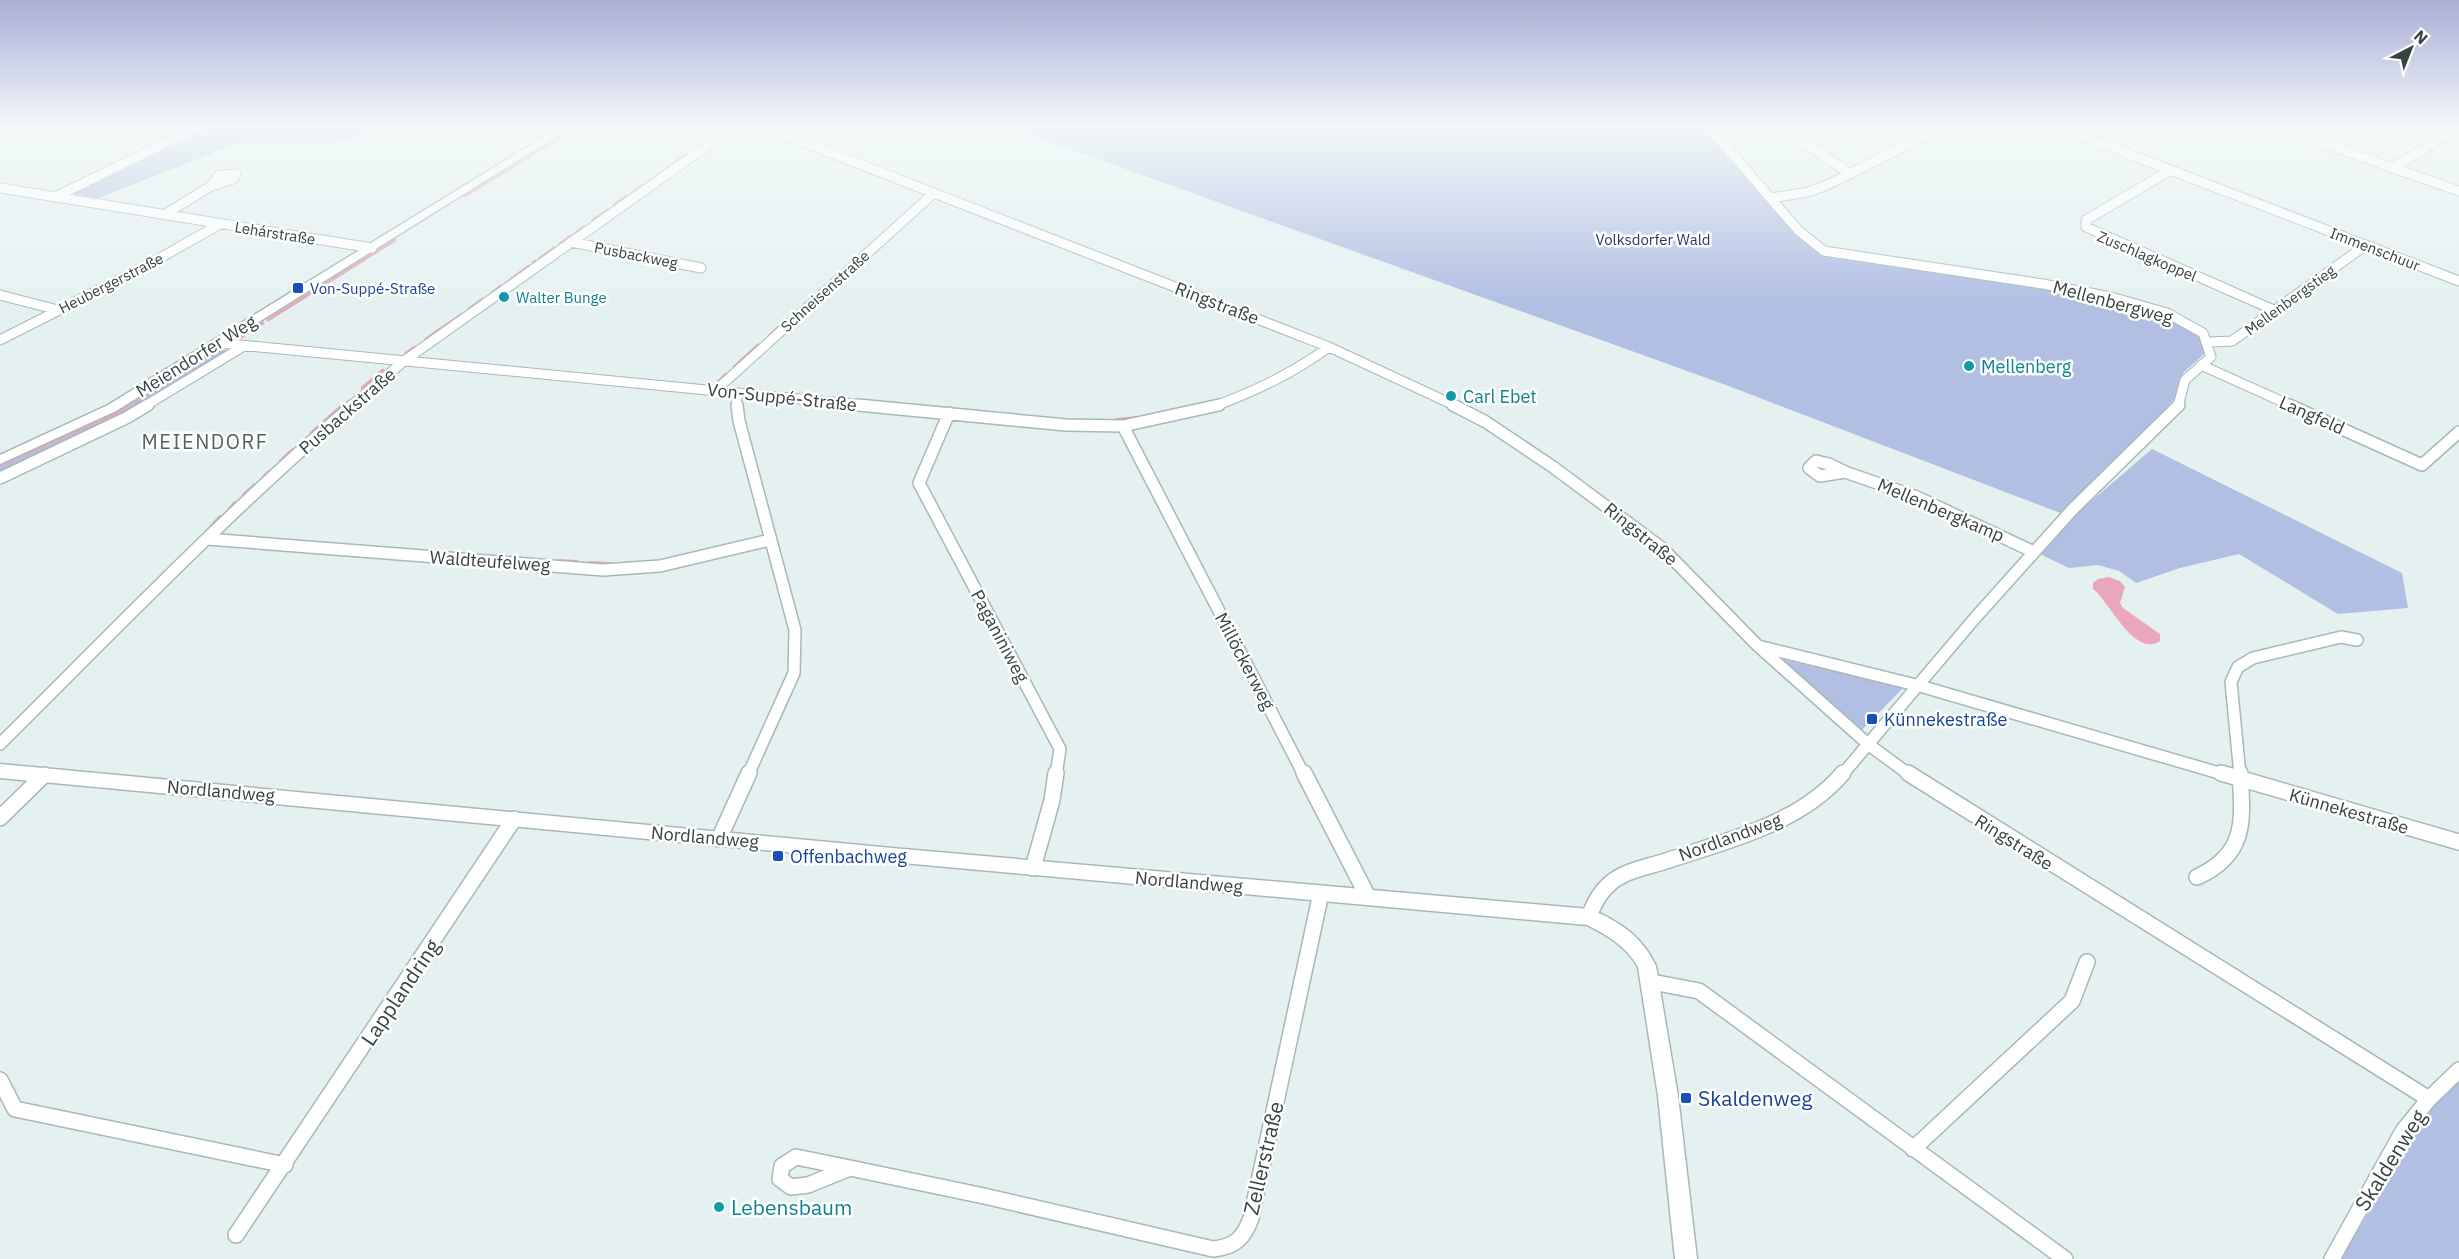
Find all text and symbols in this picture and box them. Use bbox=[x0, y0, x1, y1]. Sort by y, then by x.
north arrow bbox=[2381, 18, 2441, 78]
text: N bbox=[2410, 26, 2432, 48]
street label: Lehárstraße bbox=[233, 217, 317, 249]
street label: Immenschuur bbox=[2327, 223, 2423, 275]
street label: Zuschlagkoppel bbox=[2094, 226, 2200, 286]
park label: Volksdorfer Wald bbox=[1596, 230, 1710, 249]
street label: Pusbackweg bbox=[593, 238, 679, 272]
street label: Schneisenstraße bbox=[777, 246, 873, 336]
street label: Heubergerstraße bbox=[56, 248, 166, 318]
street label: Mellenbergstieg bbox=[2241, 261, 2339, 339]
street label: Mellenbergweg bbox=[2050, 275, 2176, 329]
street label: Ringstraße bbox=[1172, 276, 1262, 330]
place label: Von-Suppé-Straße bbox=[310, 279, 435, 298]
marker: Von-Suppé-Straße bbox=[291, 281, 305, 295]
place label: Walter Bunge bbox=[516, 288, 607, 307]
marker: Walter Bunge bbox=[497, 290, 511, 304]
street label: Meiendorfer Weg bbox=[131, 309, 261, 402]
place label: Mellenberg bbox=[1981, 355, 2072, 378]
marker: Mellenberg bbox=[1962, 359, 1976, 373]
street label: Pusbackstraße bbox=[294, 363, 400, 459]
street label: Von-Suppé-Straße bbox=[706, 378, 858, 416]
place label: Carl Ebet bbox=[1463, 385, 1537, 408]
marker: Carl Ebet bbox=[1444, 389, 1458, 403]
street label: Langfeld bbox=[2276, 390, 2348, 440]
district label: MEIENDORF bbox=[142, 428, 268, 455]
street label: Mellenbergkamp bbox=[1874, 473, 2008, 547]
street label: Ringstraße bbox=[1599, 497, 1683, 571]
street label: Waldteufelweg bbox=[429, 545, 552, 577]
street label: Paganiniweg bbox=[966, 586, 1034, 687]
street label: Millöckerweg bbox=[1210, 608, 1280, 714]
place label: Künnekestraße bbox=[1884, 708, 2007, 731]
marker: Künnekestraße bbox=[1865, 712, 1879, 726]
street label: Nordlandweg bbox=[166, 775, 276, 807]
street label: Künnekestraße bbox=[2287, 783, 2412, 839]
street label: Nordlandweg bbox=[1675, 808, 1785, 866]
street label: Ringstraße bbox=[1970, 809, 2058, 875]
street label: Nordlandweg bbox=[650, 821, 760, 853]
place label: Offenbachweg bbox=[790, 845, 907, 868]
marker: Offenbachweg bbox=[771, 849, 785, 863]
street label: Nordlandweg bbox=[1134, 866, 1244, 898]
street label: Lapplandring bbox=[354, 933, 446, 1051]
place label: Skaldenweg bbox=[1698, 1084, 1812, 1112]
marker: Skaldenweg bbox=[1679, 1091, 1693, 1105]
street label: Zellerstraße bbox=[1236, 1099, 1290, 1217]
street label: Skaldenweg bbox=[2348, 1104, 2432, 1216]
place label: Lebensbaum bbox=[731, 1193, 852, 1221]
marker: Lebensbaum bbox=[712, 1200, 726, 1214]

